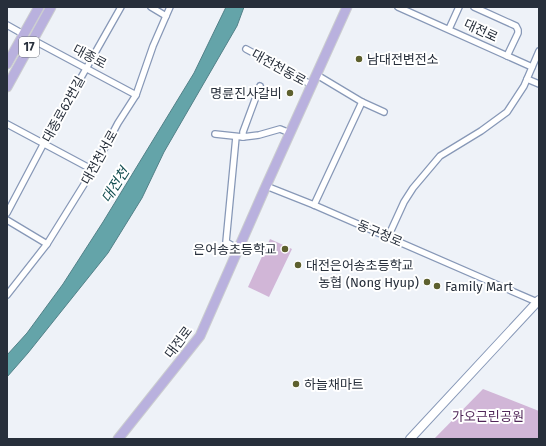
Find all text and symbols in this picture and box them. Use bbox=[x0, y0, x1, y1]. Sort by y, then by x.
street label: 대전로 bbox=[461, 16, 500, 45]
road number: 17 bbox=[19, 37, 39, 57]
street label: 대종로 bbox=[70, 41, 109, 72]
street label: 대전천동로 bbox=[249, 46, 309, 89]
place label: 남대전변전소 bbox=[367, 52, 439, 67]
marker: 남대전변전소 bbox=[354, 54, 364, 64]
street label: 대종로62번길 bbox=[39, 74, 88, 145]
place label: 명륜진사갈비 bbox=[210, 86, 282, 101]
marker: 명륜진사갈비 bbox=[285, 88, 295, 98]
street label: 대전천서로 bbox=[78, 127, 120, 187]
water label: 대전천 bbox=[98, 164, 132, 206]
street label: 동구청로 bbox=[355, 217, 405, 250]
place label: 은어송초등학교 bbox=[193, 242, 277, 257]
marker: 은어송초등학교 bbox=[280, 244, 290, 254]
place label: 대전은어송초등학교 bbox=[306, 258, 414, 273]
marker: 대전은어송초등학교 bbox=[293, 260, 303, 270]
place label: 농협 (Nong Hyup) bbox=[318, 275, 419, 290]
marker: 농협 (Nong Hyup) bbox=[422, 277, 432, 287]
place label: Family Mart bbox=[445, 279, 513, 294]
marker: Family Mart bbox=[432, 281, 442, 291]
street label: 대전로 bbox=[162, 323, 195, 361]
place label: 하늘채마트 bbox=[304, 377, 364, 392]
marker: 하늘채마트 bbox=[291, 379, 301, 389]
park label: 가오근린공원 bbox=[452, 409, 524, 424]

